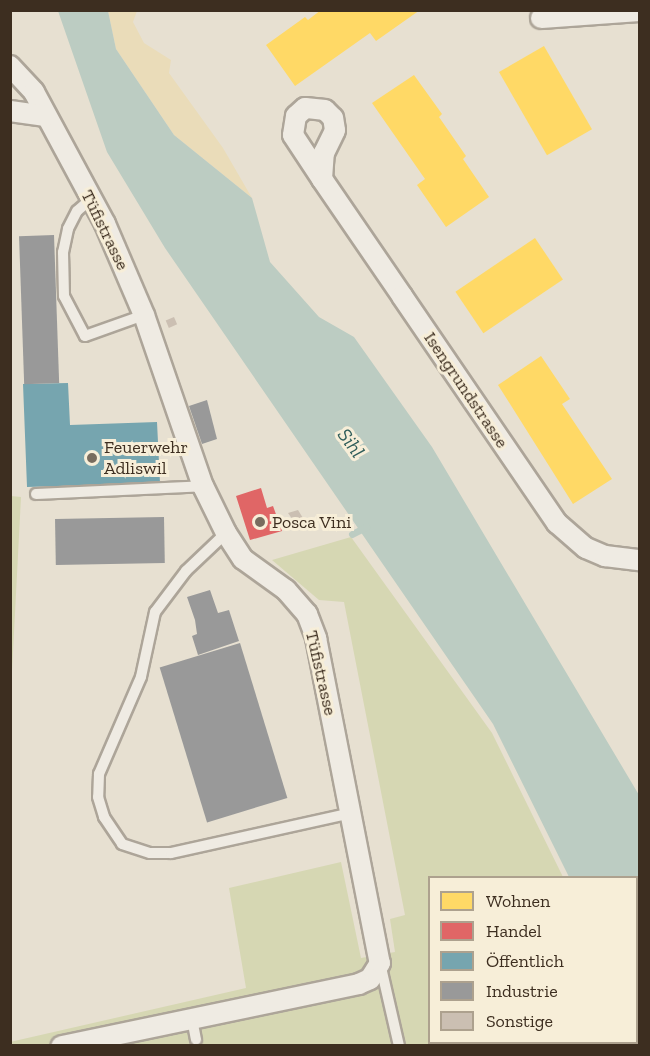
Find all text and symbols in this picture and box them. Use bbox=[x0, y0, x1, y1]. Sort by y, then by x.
street label: Tüfistrasse bbox=[76, 186, 134, 274]
street label: Isengrundstrasse bbox=[419, 328, 513, 452]
water label: Sihl bbox=[332, 424, 370, 462]
place label: Feuerwehr Adliswil bbox=[104, 437, 188, 480]
marker: Feuerwehr Adliswil bbox=[85, 451, 99, 465]
place label: Posca Vini bbox=[272, 511, 352, 533]
marker: Posca Vini bbox=[253, 515, 267, 529]
street label: Tüfistrasse bbox=[301, 628, 341, 718]
legend bbox=[428, 876, 638, 1044]
text: Wohnen bbox=[486, 890, 550, 912]
text: Handel bbox=[486, 920, 542, 942]
text: Öffentlich bbox=[486, 950, 564, 972]
text: Industrie bbox=[486, 980, 558, 1002]
text: Sonstige bbox=[486, 1010, 553, 1032]

